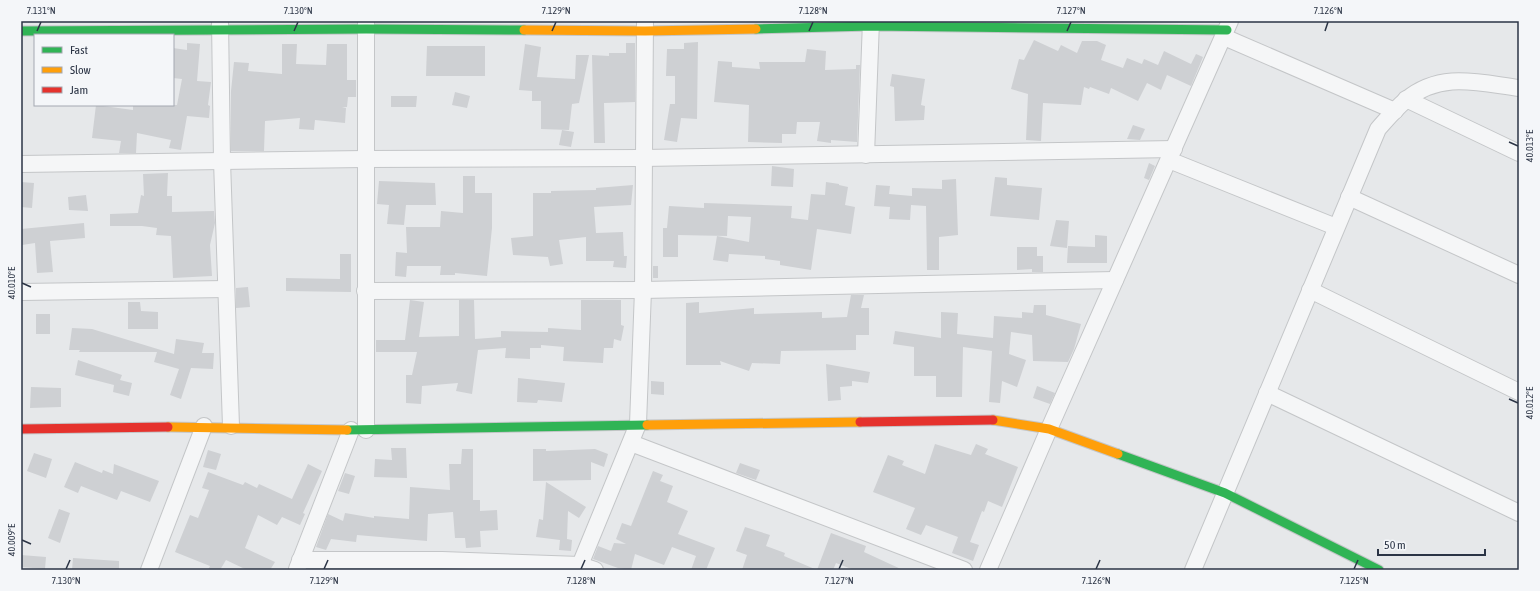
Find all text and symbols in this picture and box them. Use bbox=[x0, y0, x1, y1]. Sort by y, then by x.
text: 7.131°N bbox=[26, 5, 56, 16]
text: 7.130°N bbox=[283, 5, 313, 16]
text: 7.129°N bbox=[541, 5, 571, 16]
text: 7.128°N bbox=[798, 5, 828, 16]
text: 7.127°N bbox=[1056, 5, 1086, 16]
text: 7.126°N bbox=[1313, 5, 1343, 16]
legend bbox=[34, 34, 174, 106]
text: Fast bbox=[70, 43, 88, 57]
text: Slow bbox=[70, 63, 91, 77]
text: Jam bbox=[70, 83, 88, 97]
text: 40.013°E bbox=[1524, 129, 1535, 162]
text: 40.010°E bbox=[6, 266, 17, 299]
text: 40.012°E bbox=[1524, 386, 1535, 419]
text: 40.009°E bbox=[6, 523, 17, 556]
scale bar bbox=[1378, 531, 1485, 557]
text: 50 m bbox=[1384, 538, 1406, 552]
text: 7.130°N bbox=[51, 575, 81, 586]
text: 7.129°N bbox=[309, 575, 339, 586]
text: 7.128°N bbox=[566, 575, 596, 586]
text: 7.127°N bbox=[824, 575, 854, 586]
text: 7.126°N bbox=[1081, 575, 1111, 586]
text: 7.125°N bbox=[1339, 575, 1369, 586]

